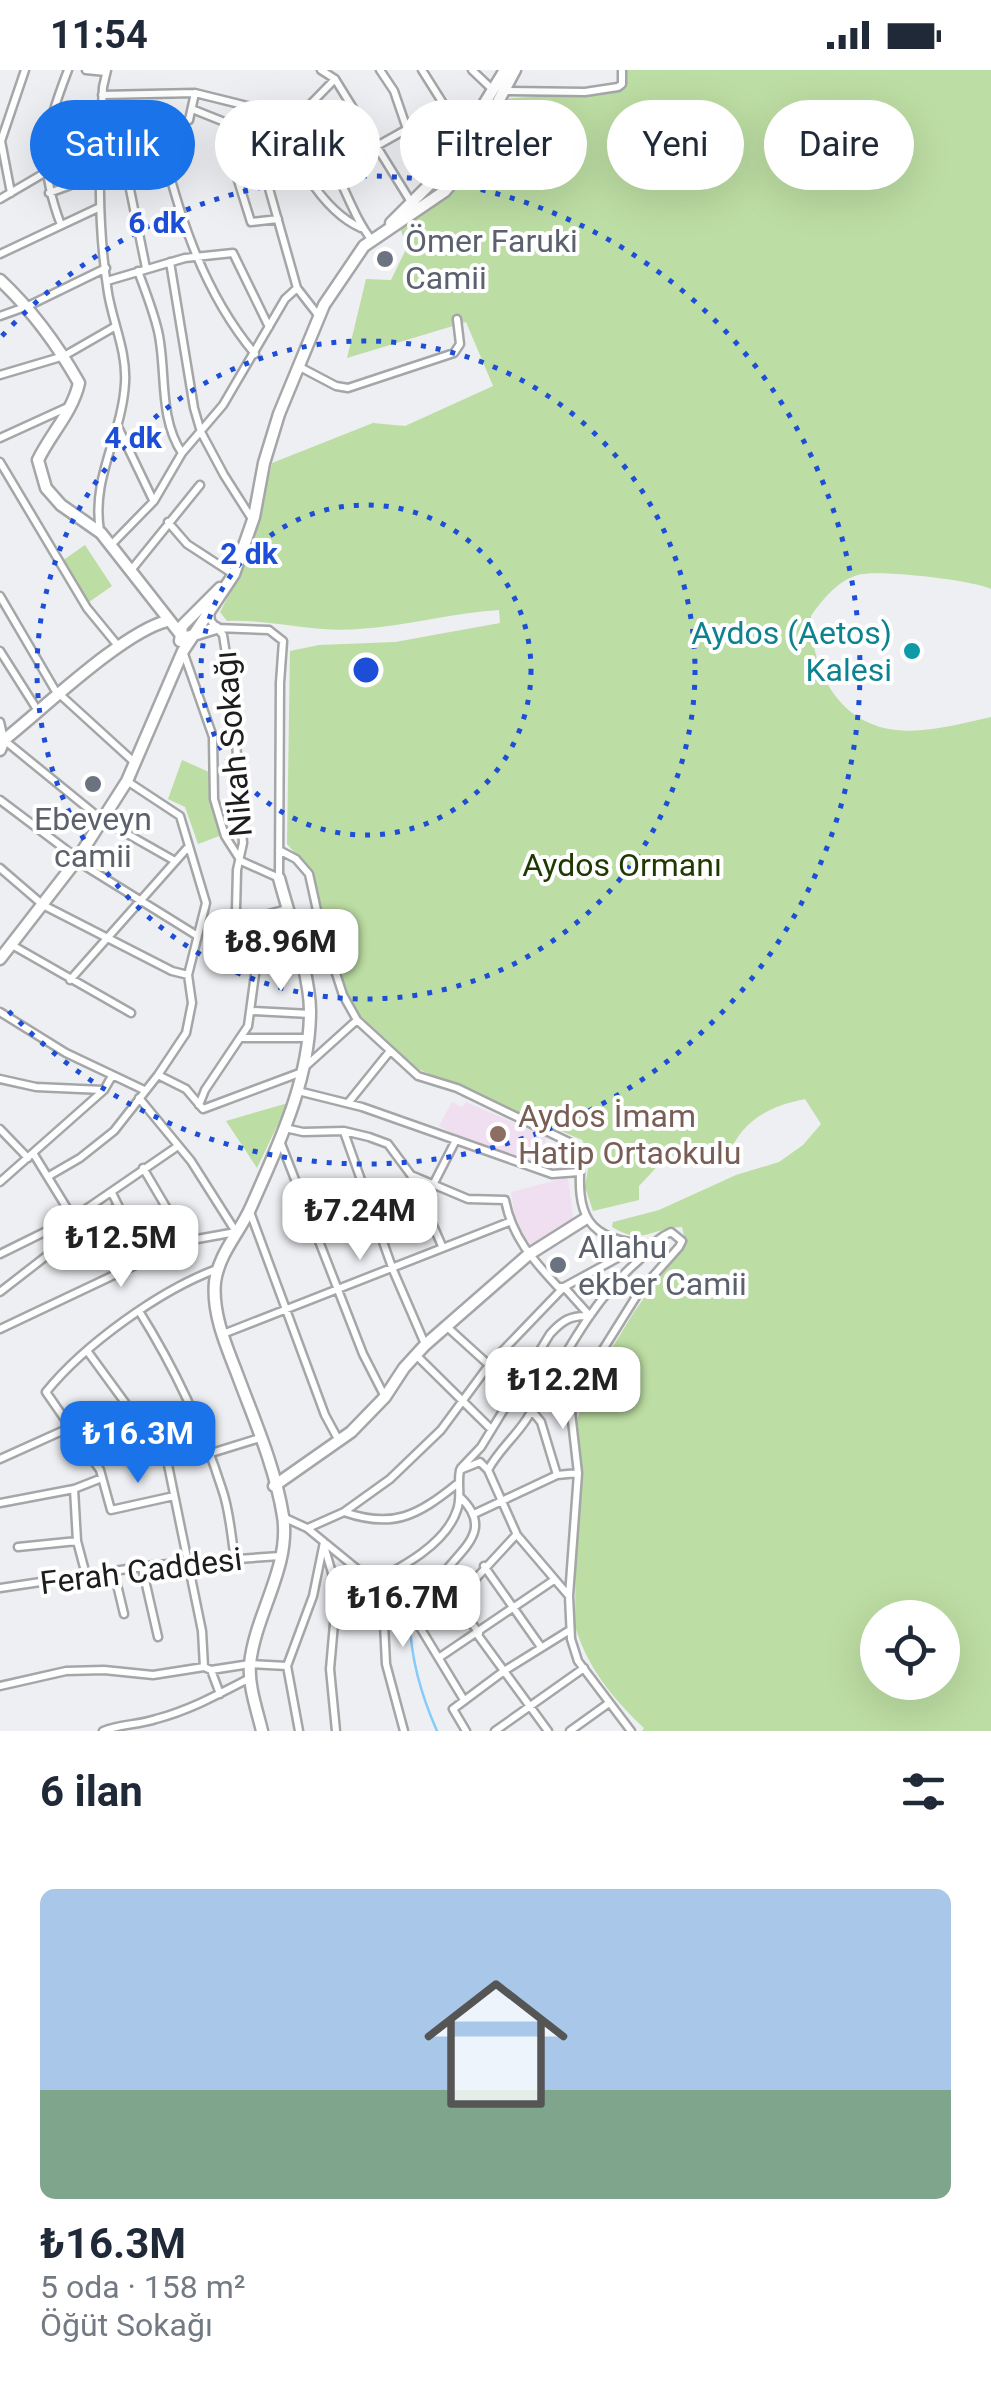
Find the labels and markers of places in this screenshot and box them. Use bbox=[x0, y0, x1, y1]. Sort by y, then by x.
place label: Ömer Faruki Camii bbox=[405, 222, 578, 297]
marker: Ömer Faruki Camii bbox=[374, 248, 396, 270]
place label: Aydos (Aetos) Kalesi bbox=[691, 614, 892, 689]
marker: Aydos (Aetos) Kalesi bbox=[901, 640, 923, 662]
centre of rings bbox=[348, 652, 384, 688]
marker: Ebeveyn camii bbox=[82, 773, 104, 795]
place label: Ebeveyn camii bbox=[34, 800, 152, 875]
pin: ₺8.96M bbox=[200, 909, 362, 994]
place label: Aydos İmam Hatip Ortaokulu bbox=[518, 1097, 741, 1172]
marker: Aydos İmam Hatip Ortaokulu bbox=[487, 1123, 509, 1145]
pin: ₺7.24M bbox=[279, 1178, 441, 1263]
pin: ₺12.5M bbox=[40, 1205, 202, 1290]
place label: Allahu ekber Camii bbox=[578, 1228, 747, 1303]
marker: Allahu ekber Camii bbox=[547, 1254, 569, 1276]
pin: ₺12.2M bbox=[482, 1347, 644, 1432]
pin: ₺16.3M bbox=[57, 1401, 219, 1486]
pin: ₺16.7M bbox=[322, 1565, 484, 1650]

